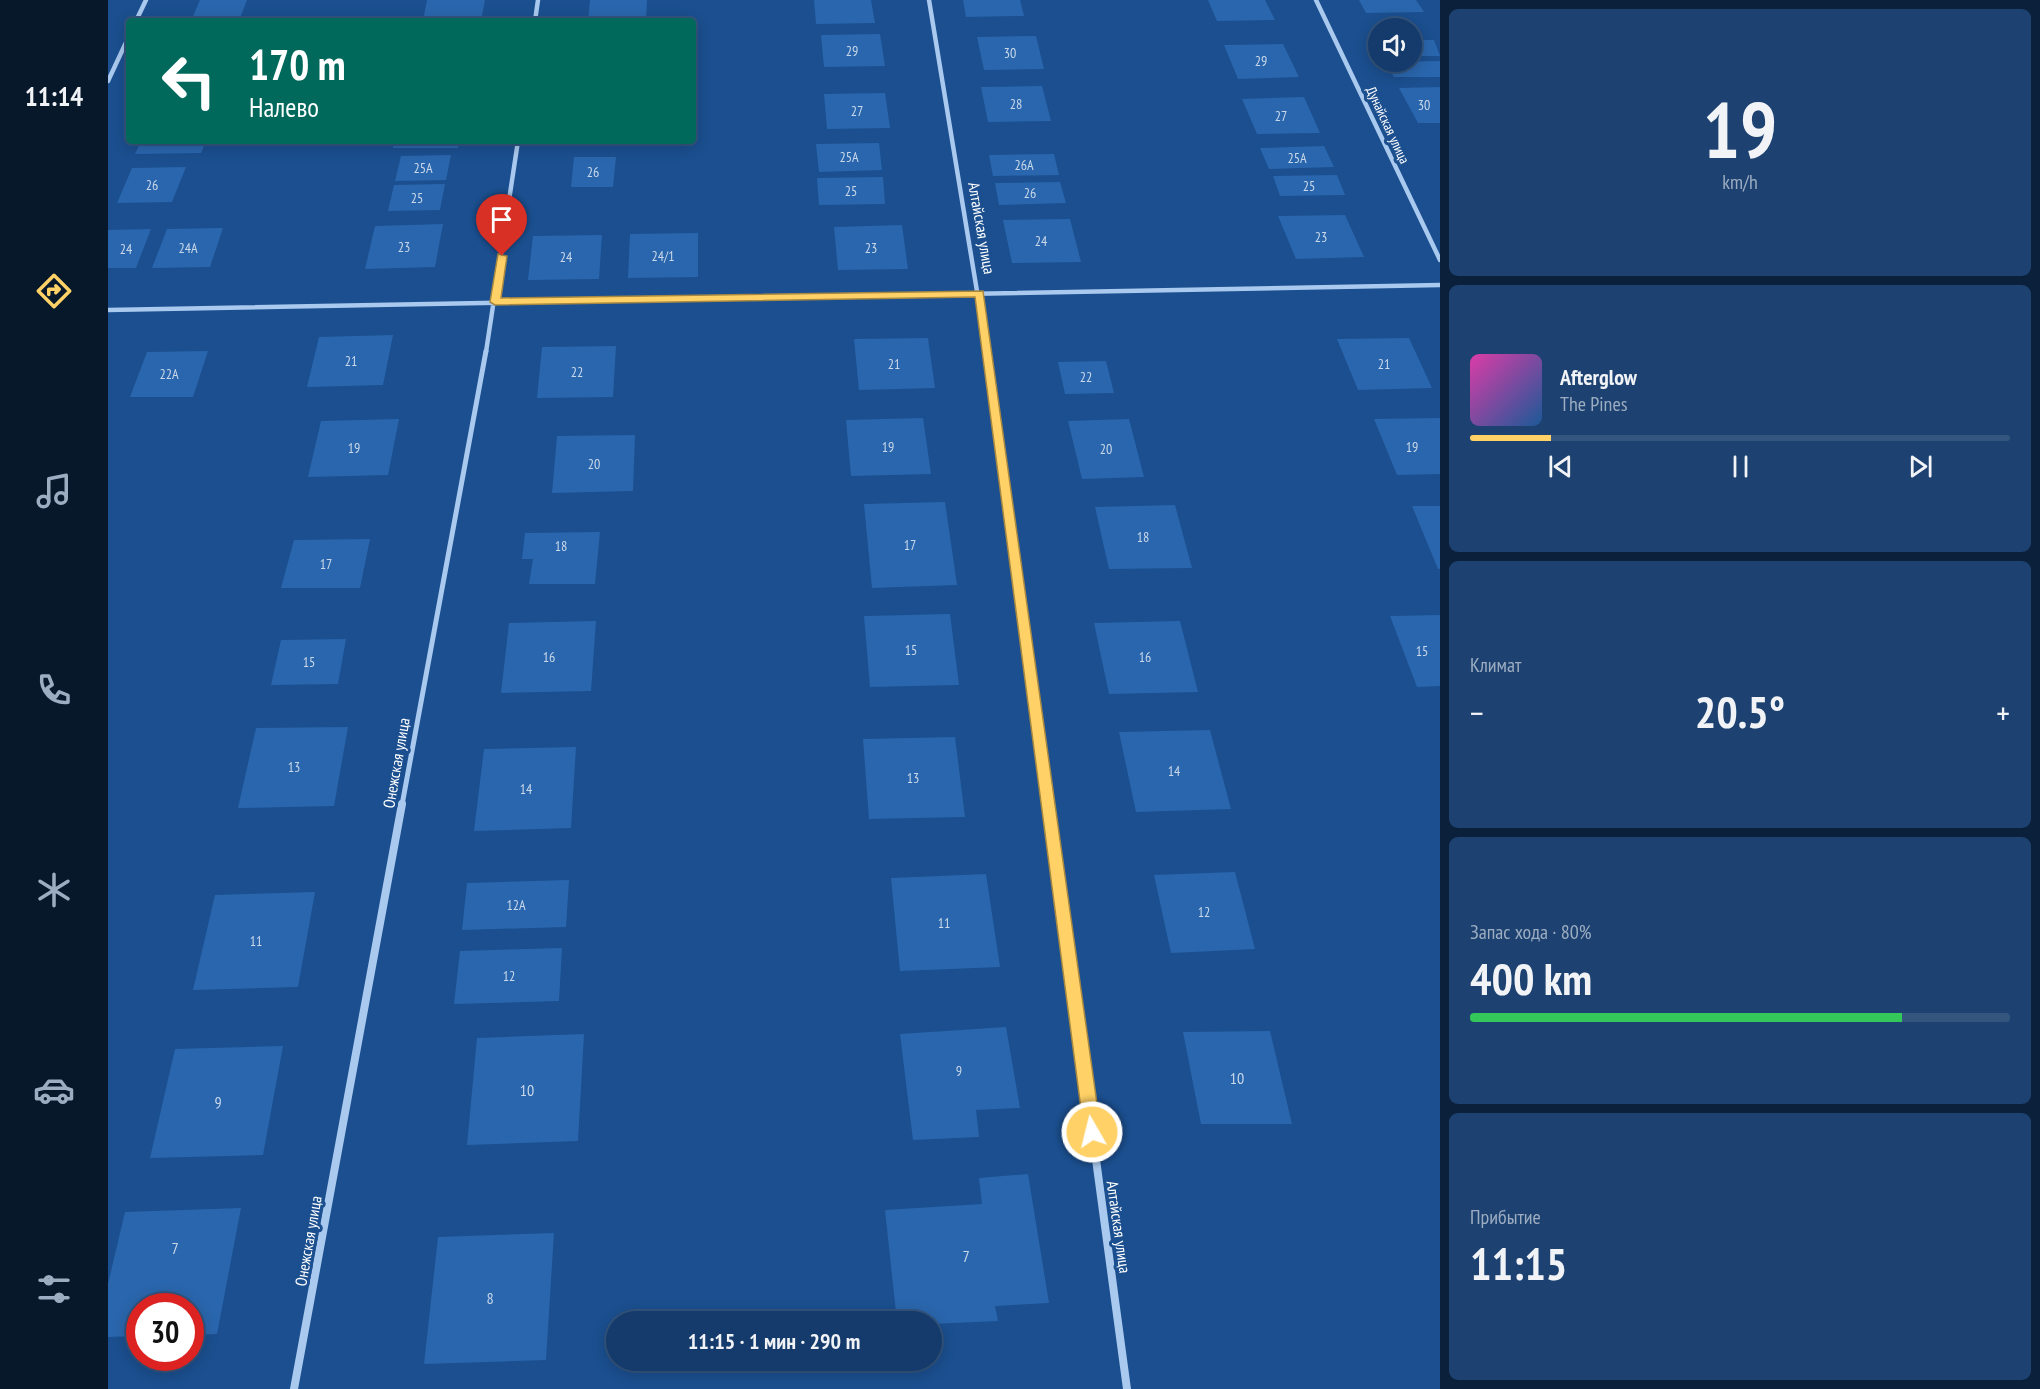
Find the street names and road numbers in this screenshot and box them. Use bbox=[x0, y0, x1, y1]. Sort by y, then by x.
street label: Дунайская улица bbox=[1362, 83, 1414, 167]
street label: Алтайская улица bbox=[964, 180, 1000, 276]
street label: Онежская улица bbox=[378, 716, 414, 810]
street label: Алтайская улица bbox=[1103, 1180, 1135, 1274]
street label: Онежская улица bbox=[290, 1194, 326, 1288]

